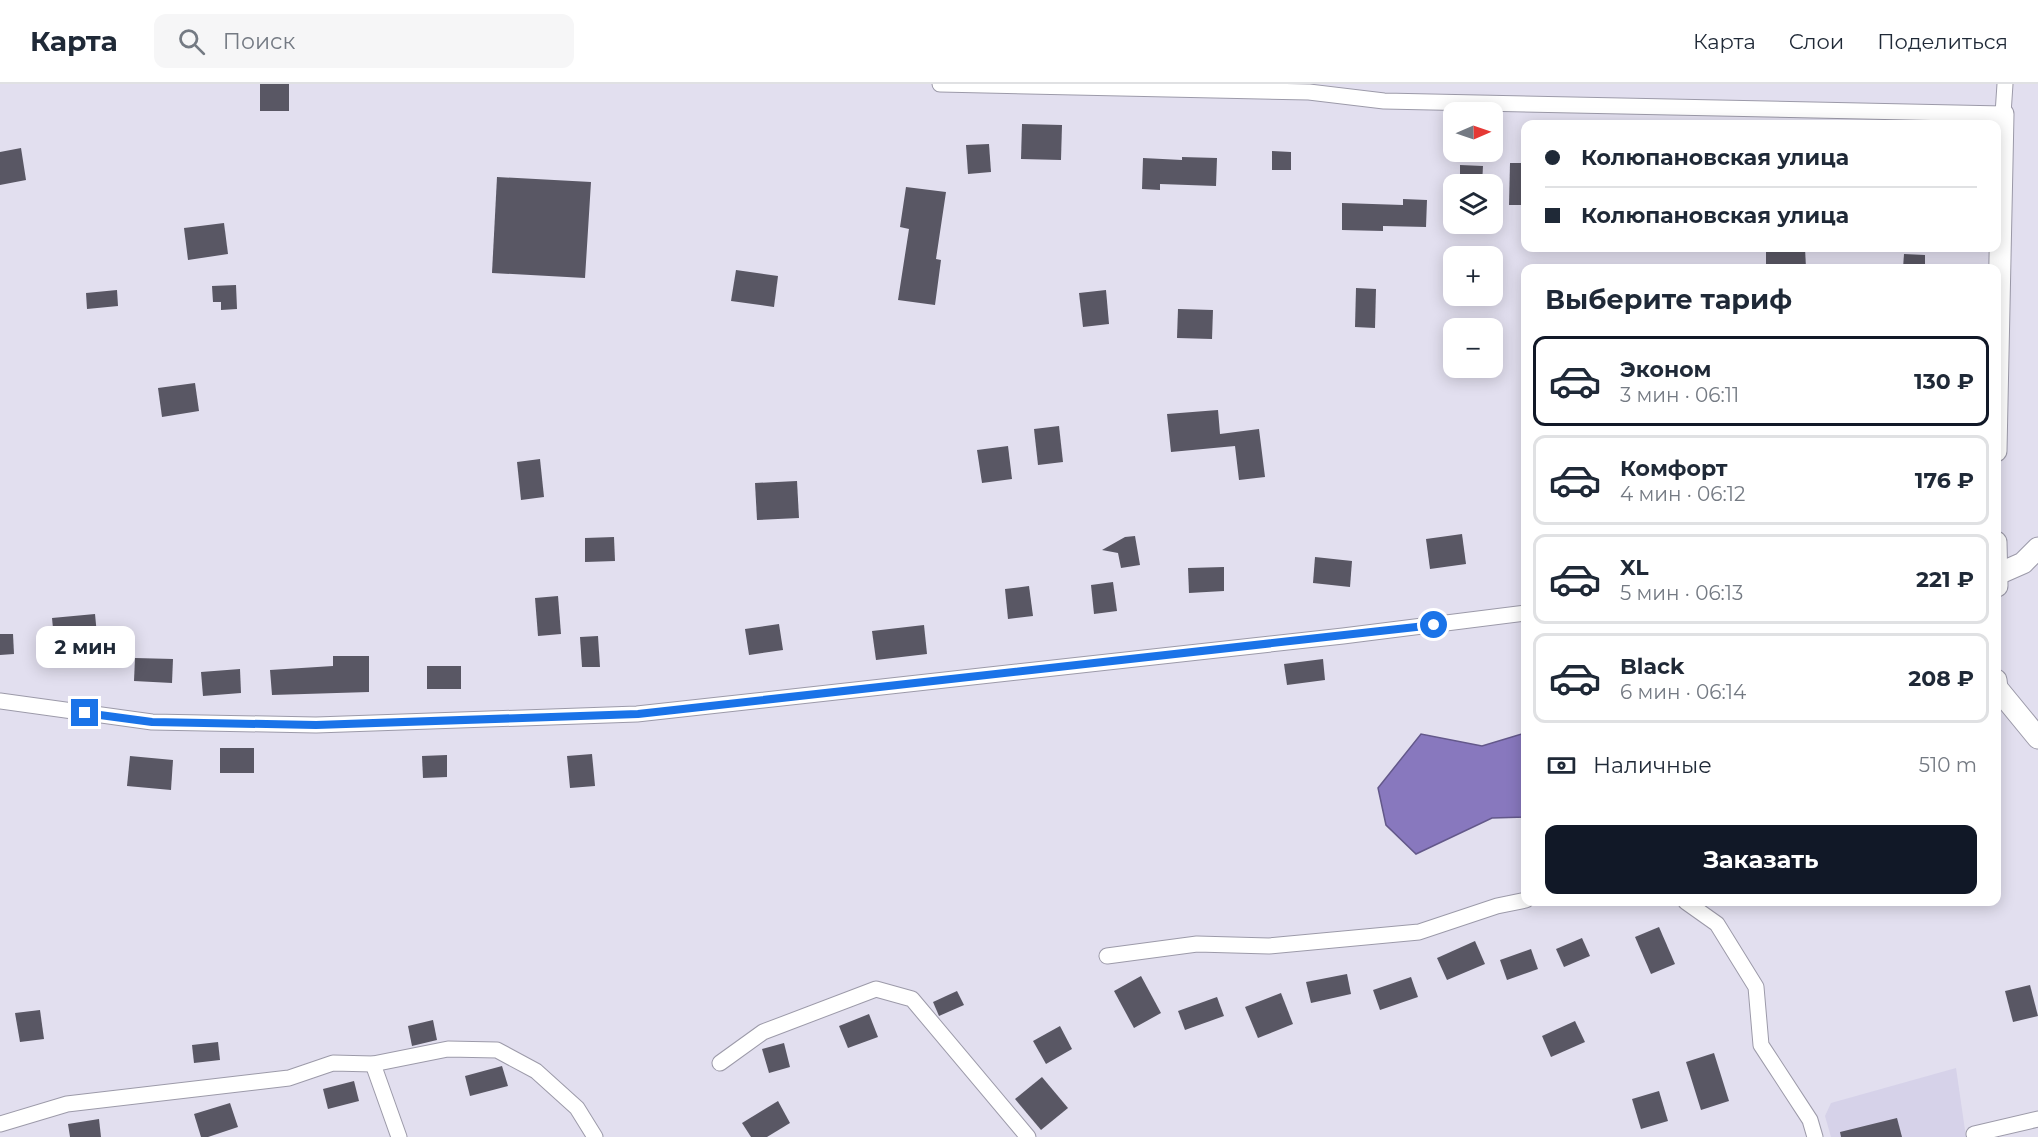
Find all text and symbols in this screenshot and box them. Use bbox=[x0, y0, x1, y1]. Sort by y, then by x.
search box bbox=[154, 14, 574, 68]
text: Карта bbox=[30, 24, 118, 58]
icon: search bbox=[175, 25, 208, 58]
text: Поиск bbox=[223, 28, 295, 55]
text: Карта bbox=[1693, 29, 1756, 54]
text: Слои bbox=[1789, 29, 1844, 54]
text: Поделиться bbox=[1877, 29, 2008, 54]
north arrow bbox=[1443, 102, 1503, 162]
map controls bbox=[1443, 102, 1503, 378]
text: Колюпановская улица bbox=[1581, 144, 1849, 171]
button: layers bbox=[1443, 174, 1503, 234]
text: Колюпановская улица bbox=[1581, 202, 1849, 229]
button: + bbox=[1443, 246, 1503, 306]
text: Выберите тариф bbox=[1545, 283, 1792, 316]
button: − bbox=[1443, 318, 1503, 378]
icon: car bbox=[1548, 354, 1602, 408]
text: Эконом bbox=[1620, 356, 1711, 383]
text: 130 ₽ bbox=[1914, 368, 1974, 395]
text: 3 мин · 06:11 bbox=[1620, 383, 1739, 407]
icon: car bbox=[1548, 453, 1602, 507]
text: Комфорт bbox=[1620, 455, 1728, 482]
text: 176 ₽ bbox=[1915, 467, 1974, 494]
text: 4 мин · 06:12 bbox=[1620, 482, 1745, 506]
icon: car bbox=[1548, 552, 1602, 606]
text: XL bbox=[1620, 554, 1649, 581]
text: 221 ₽ bbox=[1916, 566, 1974, 593]
text: 5 мин · 06:13 bbox=[1620, 581, 1743, 605]
route start bbox=[1420, 611, 1447, 638]
callout: 2 мин bbox=[36, 626, 134, 668]
text: 2 мин bbox=[55, 635, 116, 659]
icon: car bbox=[1548, 651, 1602, 705]
text: Black bbox=[1620, 653, 1684, 680]
text: 208 ₽ bbox=[1908, 665, 1974, 692]
text: 6 мин · 06:14 bbox=[1620, 680, 1746, 704]
route end bbox=[71, 699, 98, 726]
icon: cash bbox=[1545, 749, 1578, 782]
text: Наличные bbox=[1593, 752, 1712, 779]
text: 510 m bbox=[1919, 753, 1977, 777]
button: Заказать bbox=[1545, 825, 1977, 894]

